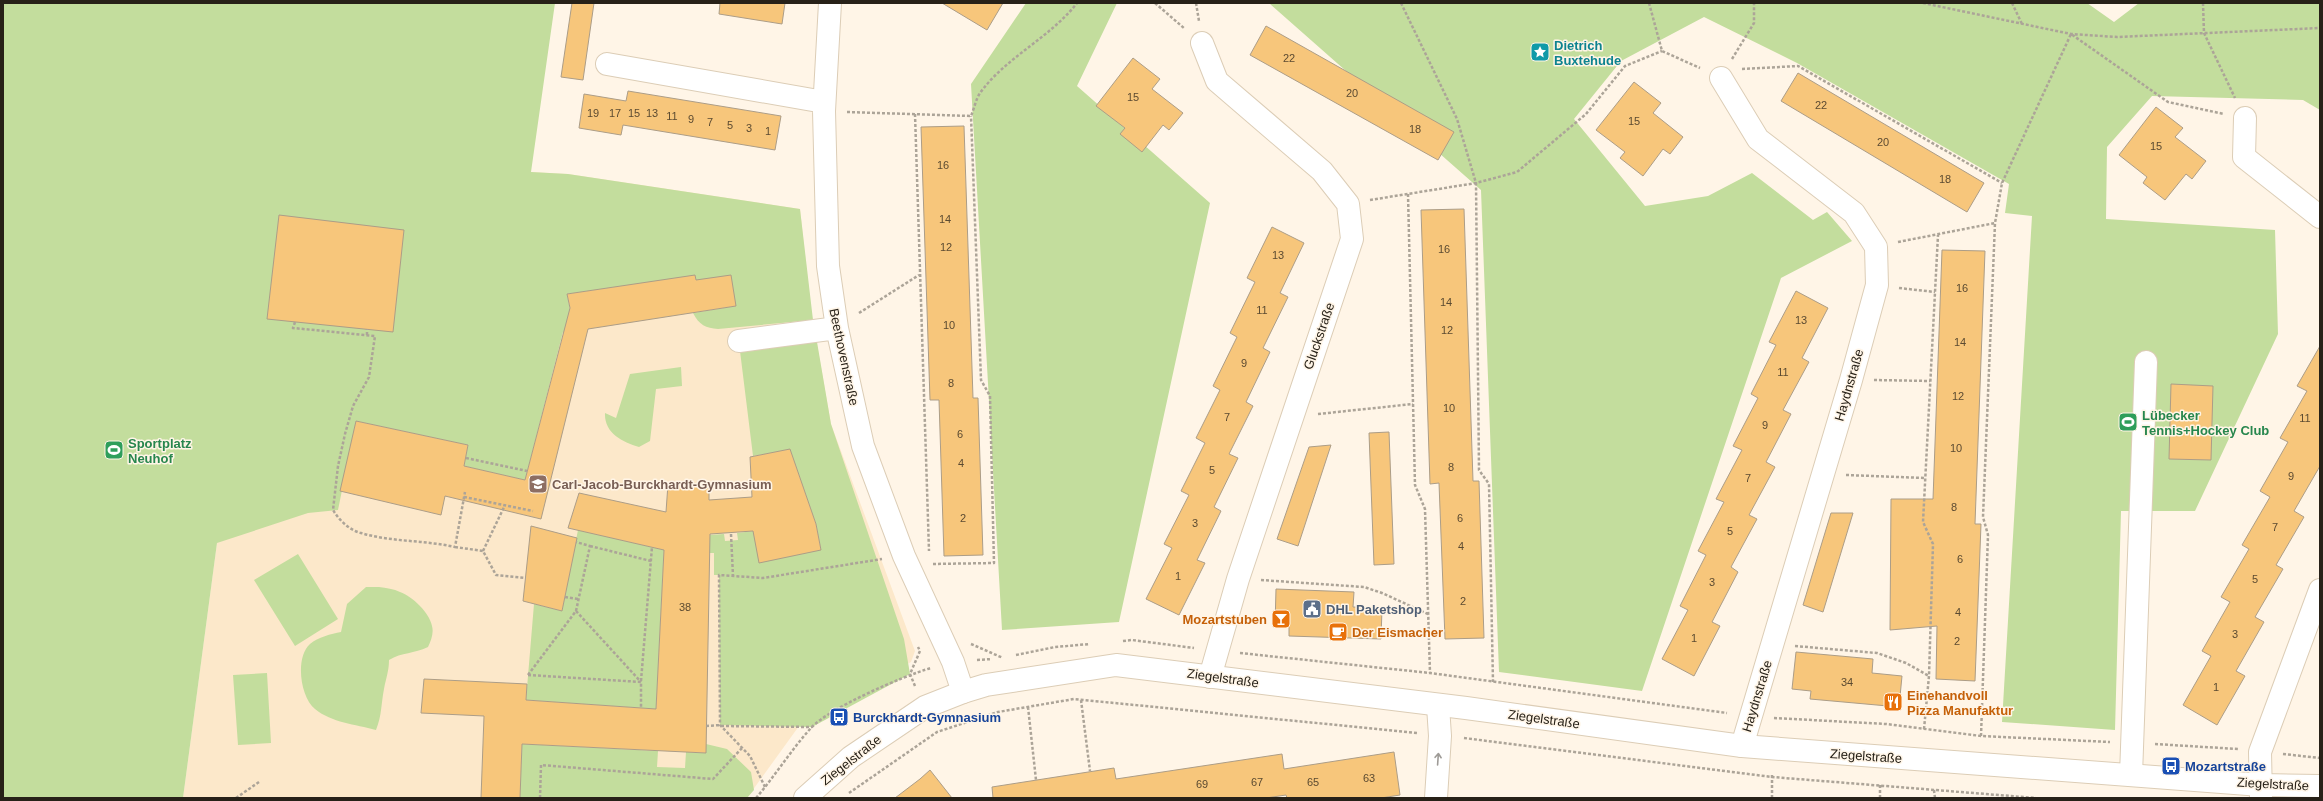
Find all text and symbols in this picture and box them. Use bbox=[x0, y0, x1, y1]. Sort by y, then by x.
place label: Dietrich Buxtehude bbox=[1554, 38, 1621, 68]
place icon: Dietrich Buxtehude bbox=[1529, 41, 1551, 63]
house number: 22 bbox=[1283, 52, 1295, 64]
house number: 20 bbox=[1346, 87, 1358, 99]
house number: 15 bbox=[1127, 91, 1139, 103]
house number: 22 bbox=[1815, 99, 1827, 111]
house number: 19 bbox=[587, 107, 599, 119]
house number: 17 bbox=[609, 107, 621, 119]
house number: 15 bbox=[628, 107, 640, 119]
house number: 13 bbox=[646, 107, 658, 119]
house number: 11 bbox=[666, 110, 678, 122]
house number: 9 bbox=[688, 113, 694, 125]
house number: 15 bbox=[1628, 115, 1640, 127]
house number: 7 bbox=[707, 116, 713, 128]
house number: 5 bbox=[727, 119, 733, 131]
house number: 3 bbox=[746, 122, 752, 134]
house number: 18 bbox=[1409, 123, 1421, 135]
house number: 1 bbox=[765, 125, 771, 137]
house number: 20 bbox=[1877, 136, 1889, 148]
house number: 15 bbox=[2150, 140, 2162, 152]
house number: 16 bbox=[937, 159, 949, 171]
house number: 18 bbox=[1939, 173, 1951, 185]
house number: 14 bbox=[939, 213, 951, 225]
house number: 12 bbox=[940, 241, 952, 253]
house number: 16 bbox=[1438, 243, 1450, 255]
house number: 13 bbox=[1272, 249, 1284, 261]
house number: 16 bbox=[1956, 282, 1968, 294]
house number: 14 bbox=[1440, 296, 1452, 308]
street label: Gluckstraße bbox=[1301, 300, 1337, 372]
house number: 11 bbox=[1256, 304, 1268, 316]
street label: Beethovenstraße bbox=[826, 307, 862, 407]
house number: 13 bbox=[1795, 314, 1807, 326]
house number: 10 bbox=[943, 319, 955, 331]
house number: 12 bbox=[1441, 324, 1453, 336]
house number: 14 bbox=[1954, 336, 1966, 348]
street label: Haydnstraße bbox=[1832, 347, 1866, 423]
house number: 9 bbox=[1241, 357, 1247, 369]
house number: 11 bbox=[1777, 366, 1789, 378]
house number: 8 bbox=[948, 377, 954, 389]
house number: 12 bbox=[1952, 390, 1964, 402]
house number: 10 bbox=[1443, 402, 1455, 414]
place label: Lübecker Tennis+Hockey Club bbox=[2142, 408, 2269, 438]
house number: 7 bbox=[1224, 411, 1230, 423]
sports icon: Lübecker Tennis+Hockey Club bbox=[2117, 411, 2139, 433]
house number: 11 bbox=[2299, 412, 2311, 424]
house number: 9 bbox=[1762, 419, 1768, 431]
house number: 6 bbox=[957, 428, 963, 440]
place label: Sportplatz Neuhof bbox=[128, 436, 192, 466]
sports icon: Sportplatz Neuhof bbox=[103, 439, 125, 461]
house number: 10 bbox=[1950, 442, 1962, 454]
house number: 4 bbox=[958, 457, 964, 469]
house number: 8 bbox=[1448, 461, 1454, 473]
house number: 5 bbox=[1209, 464, 1215, 476]
house number: 9 bbox=[2288, 470, 2294, 482]
house number: 7 bbox=[1745, 472, 1751, 484]
school or university icon: Carl-Jacob-Burckhardt-Gymnasium bbox=[527, 473, 549, 495]
place label: Carl-Jacob-Burckhardt-Gymnasium bbox=[552, 477, 772, 492]
house number: 8 bbox=[1951, 501, 1957, 513]
house number: 2 bbox=[960, 512, 966, 524]
house number: 6 bbox=[1457, 512, 1463, 524]
house number: 3 bbox=[1192, 517, 1198, 529]
house number: 7 bbox=[2272, 521, 2278, 533]
house number: 5 bbox=[1727, 525, 1733, 537]
house number: 4 bbox=[1458, 540, 1464, 552]
house number: 6 bbox=[1957, 553, 1963, 565]
house number: 1 bbox=[1175, 570, 1181, 582]
house number: 5 bbox=[2252, 573, 2258, 585]
house number: 3 bbox=[1709, 576, 1715, 588]
house number: 2 bbox=[1460, 595, 1466, 607]
public building icon: DHL Paketshop bbox=[1301, 598, 1323, 620]
house number: 38 bbox=[679, 601, 691, 613]
place label: DHL Paketshop bbox=[1326, 602, 1422, 617]
house number: 4 bbox=[1955, 606, 1961, 618]
bar icon: Mozartstuben bbox=[1270, 608, 1292, 630]
place label: Mozartstuben bbox=[1183, 612, 1267, 627]
cafe icon: Der Eismacher bbox=[1327, 621, 1349, 643]
place label: Der Eismacher bbox=[1352, 625, 1443, 640]
house number: 3 bbox=[2232, 628, 2238, 640]
house number: 1 bbox=[1691, 632, 1697, 644]
house number: 2 bbox=[1954, 635, 1960, 647]
street label: Haydnstraße bbox=[1739, 658, 1775, 734]
street label: Ziegelstraße bbox=[1186, 666, 1260, 690]
house number: 34 bbox=[1841, 676, 1853, 688]
house number: 1 bbox=[2213, 681, 2219, 693]
place label: Einehandvoll Pizza Manufaktur bbox=[1907, 688, 2013, 718]
restaurant icon: Einehandvoll Pizza Manufaktur bbox=[1882, 691, 1904, 713]
bus stop icon: Burckhardt-Gymnasium bbox=[828, 706, 850, 728]
street label: Ziegelstraße bbox=[1507, 707, 1581, 731]
place label: Burckhardt-Gymnasium bbox=[853, 710, 1001, 725]
street label: Ziegelstraße bbox=[818, 732, 884, 788]
street label: Ziegelstraße bbox=[1829, 746, 1903, 766]
one-way arrow bbox=[1435, 753, 1442, 766]
bus stop icon: Mozartstraße bbox=[2160, 755, 2182, 777]
place label: Mozartstraße bbox=[2185, 759, 2266, 774]
house number: 63 bbox=[1363, 772, 1375, 784]
street label: Ziegelstraße bbox=[2237, 775, 2309, 793]
house number: 67 bbox=[1251, 776, 1263, 788]
house number: 65 bbox=[1307, 776, 1319, 788]
house number: 69 bbox=[1196, 778, 1208, 790]

